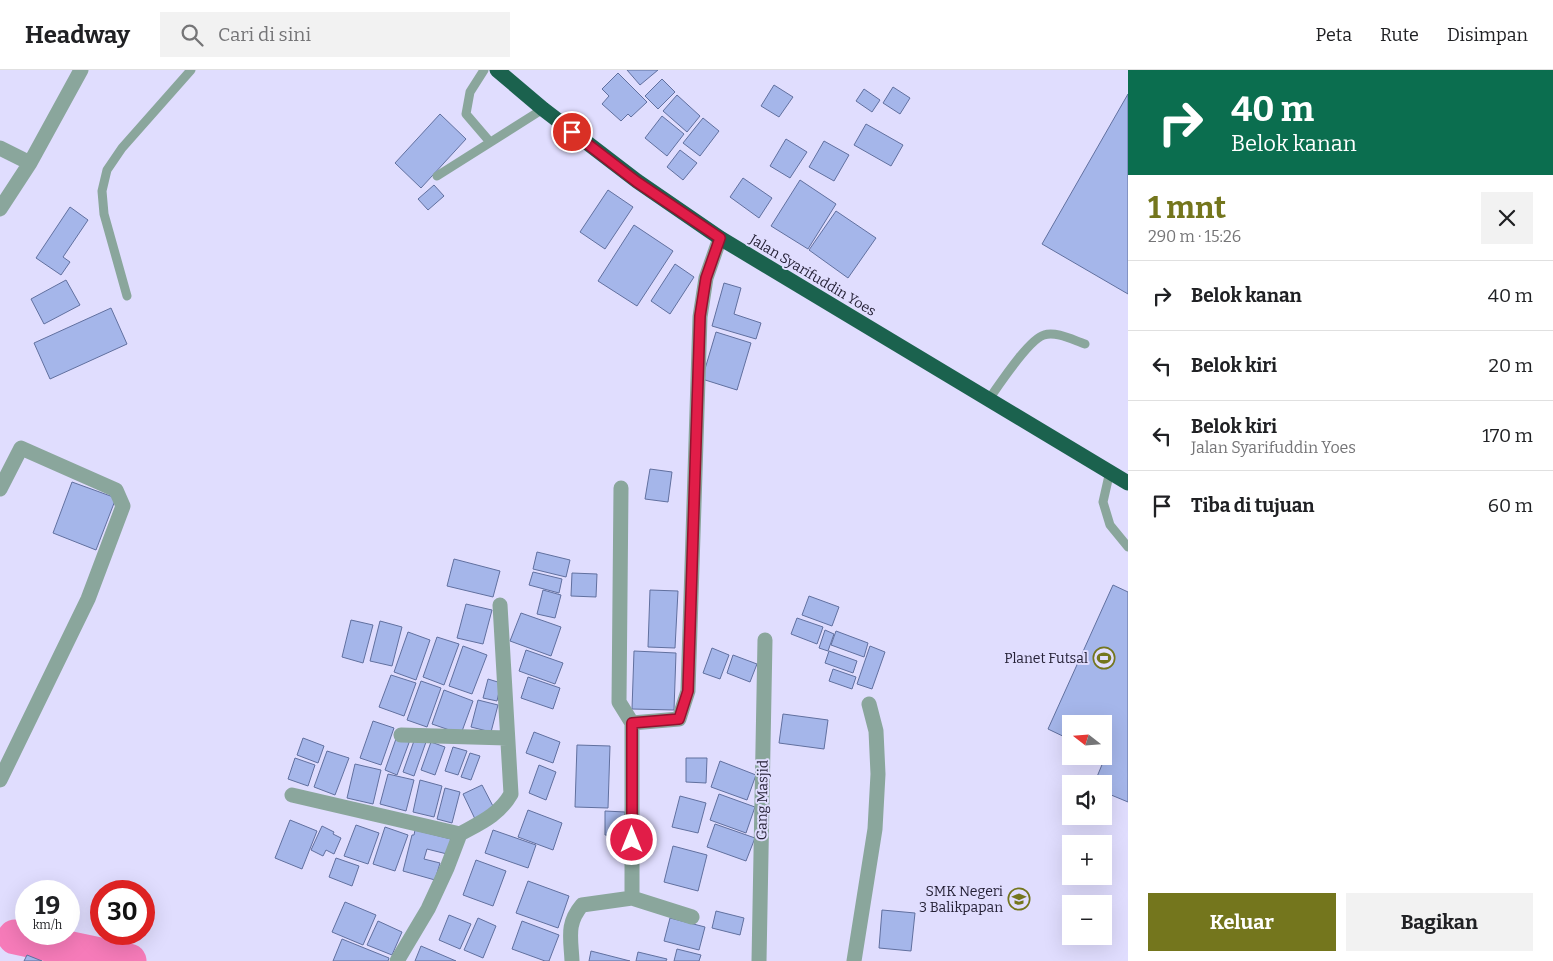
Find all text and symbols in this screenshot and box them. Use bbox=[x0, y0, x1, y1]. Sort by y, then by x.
search box bbox=[160, 12, 510, 57]
text: Headway bbox=[25, 21, 130, 49]
icon: search bbox=[178, 21, 206, 49]
text: Cari di sini bbox=[218, 23, 311, 46]
text: Peta bbox=[1316, 24, 1352, 46]
text: Rute bbox=[1380, 24, 1419, 46]
text: Disimpan bbox=[1447, 24, 1528, 46]
text: 40 m bbox=[1231, 88, 1314, 130]
icon: right bbox=[1148, 90, 1213, 155]
pin bbox=[551, 111, 593, 153]
icon: arrive bbox=[558, 118, 586, 146]
text: Belok kanan bbox=[1231, 130, 1357, 157]
text: 1 mnt bbox=[1148, 190, 1226, 226]
button: close bbox=[1481, 192, 1533, 244]
text: 290 m · 15:26 bbox=[1148, 227, 1241, 246]
street label: Jalan Syarifuddin Yoes bbox=[746, 230, 879, 320]
icon: right bbox=[1148, 282, 1176, 310]
text: Belok kanan bbox=[1191, 284, 1302, 307]
text: 40 m bbox=[1488, 284, 1533, 307]
icon: left bbox=[1148, 352, 1176, 380]
text: Belok kiri bbox=[1191, 354, 1277, 377]
text: 20 m bbox=[1489, 354, 1533, 377]
text: Belok kiri bbox=[1191, 415, 1277, 438]
icon: left bbox=[1148, 422, 1176, 450]
text: 170 m bbox=[1482, 424, 1533, 447]
text: Jalan Syarifuddin Yoes bbox=[1191, 438, 1356, 457]
icon: arrive bbox=[1148, 492, 1176, 520]
text: Tiba di tujuan bbox=[1191, 494, 1315, 517]
text: 60 m bbox=[1488, 494, 1533, 517]
sports icon: Planet Futsal bbox=[1092, 646, 1116, 670]
place label: Planet Futsal bbox=[1004, 650, 1088, 667]
north arrow bbox=[1062, 715, 1112, 765]
map controls bbox=[1062, 715, 1112, 945]
street label: Gang Masjid bbox=[753, 760, 772, 840]
button: sound bbox=[1062, 775, 1112, 825]
position arrow bbox=[605, 813, 657, 865]
button: + bbox=[1062, 835, 1112, 885]
speed limit sign: 30 bbox=[90, 880, 155, 945]
place label: SMK Negeri 3 Balikpapan bbox=[919, 883, 1003, 916]
school or university icon: SMK Negeri 3 Balikpapan bbox=[1007, 887, 1031, 911]
text: 19 bbox=[35, 891, 60, 921]
button: Keluar bbox=[1148, 893, 1336, 951]
button: Bagikan bbox=[1346, 893, 1533, 951]
button: − bbox=[1062, 895, 1112, 945]
text: km/h bbox=[33, 918, 62, 932]

